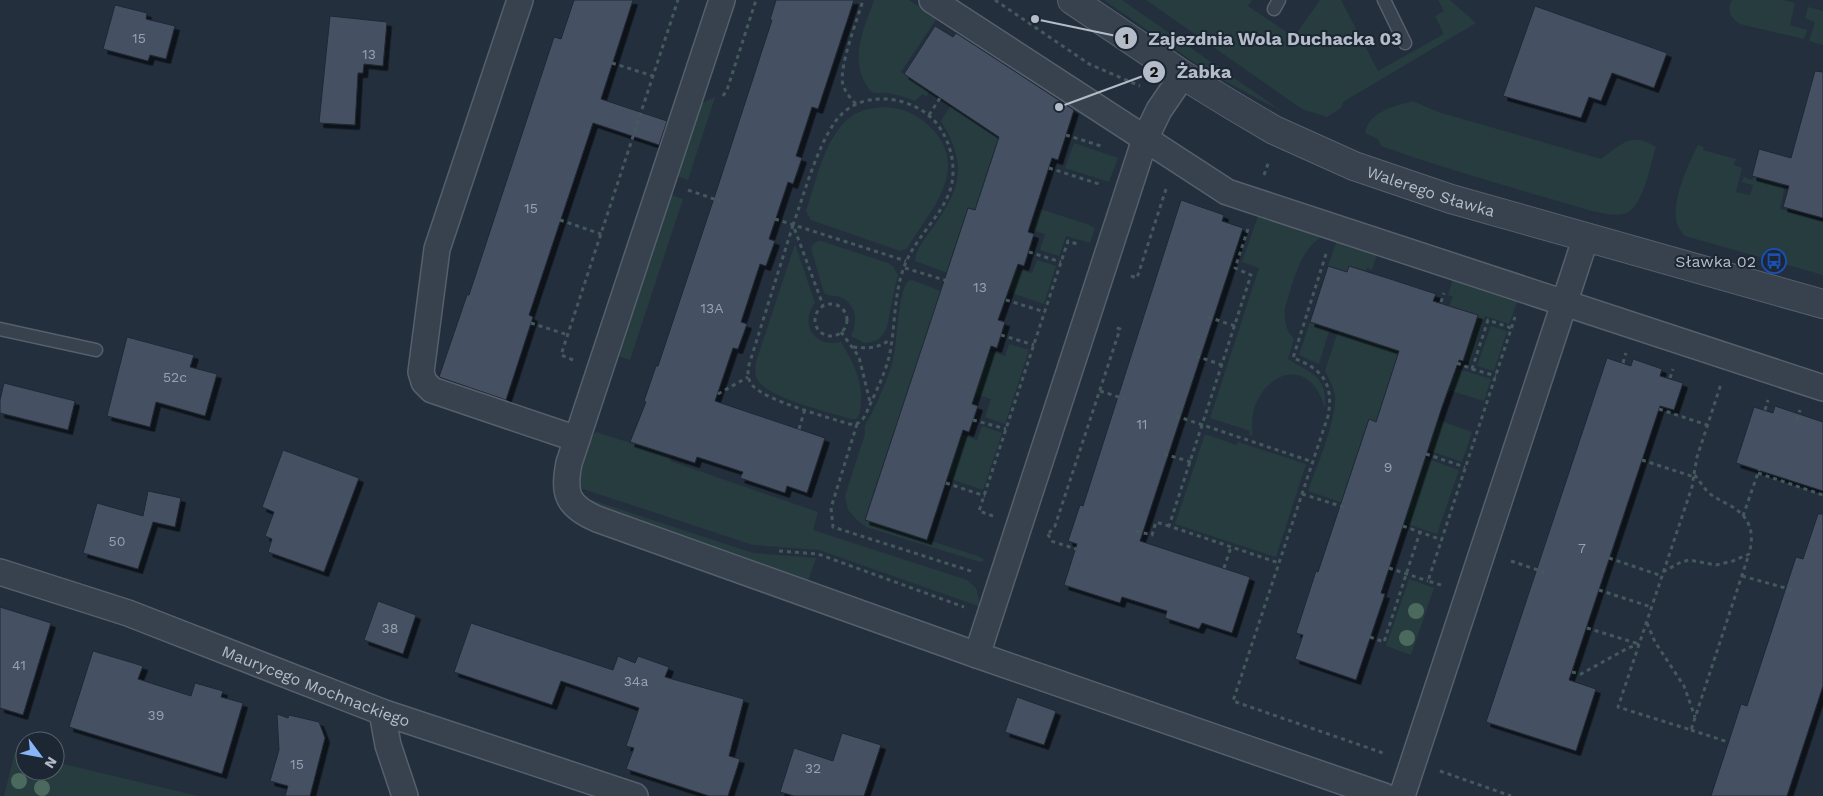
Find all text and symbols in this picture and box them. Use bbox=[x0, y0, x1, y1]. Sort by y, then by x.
callout: Zajezdnia Wola Duchacka 03 bbox=[1113, 22, 1412, 55]
text: Zajezdnia Wola Duchacka 03 bbox=[1148, 28, 1402, 49]
house number: 15 bbox=[132, 30, 146, 46]
text: 1 bbox=[1123, 30, 1129, 48]
house number: 13 bbox=[362, 46, 376, 62]
callout: Żabka bbox=[1142, 55, 1241, 88]
text: Żabka bbox=[1177, 61, 1232, 82]
text: 2 bbox=[1150, 63, 1159, 81]
street label: Walerego Sławka bbox=[1364, 162, 1497, 221]
house number: 15 bbox=[524, 200, 538, 216]
bus stop icon: Sławka 02 bbox=[1761, 248, 1787, 274]
place label: Sławka 02 bbox=[1675, 252, 1756, 271]
house number: 13 bbox=[973, 279, 987, 295]
house number: 13A bbox=[701, 300, 723, 316]
house number: 52c bbox=[163, 369, 187, 385]
house number: 11 bbox=[1137, 416, 1147, 432]
house number: 9 bbox=[1384, 459, 1392, 475]
house number: 50 bbox=[109, 533, 125, 549]
house number: 7 bbox=[1578, 540, 1586, 556]
house number: 38 bbox=[382, 620, 398, 636]
street label: Maurycego Mochnackiego bbox=[219, 642, 412, 731]
house number: 41 bbox=[12, 657, 26, 673]
house number: 34a bbox=[624, 673, 648, 689]
house number: 39 bbox=[148, 707, 164, 723]
north arrow bbox=[15, 731, 65, 781]
text: N bbox=[41, 754, 61, 772]
house number: 15 bbox=[290, 756, 304, 772]
house number: 32 bbox=[805, 760, 821, 776]

